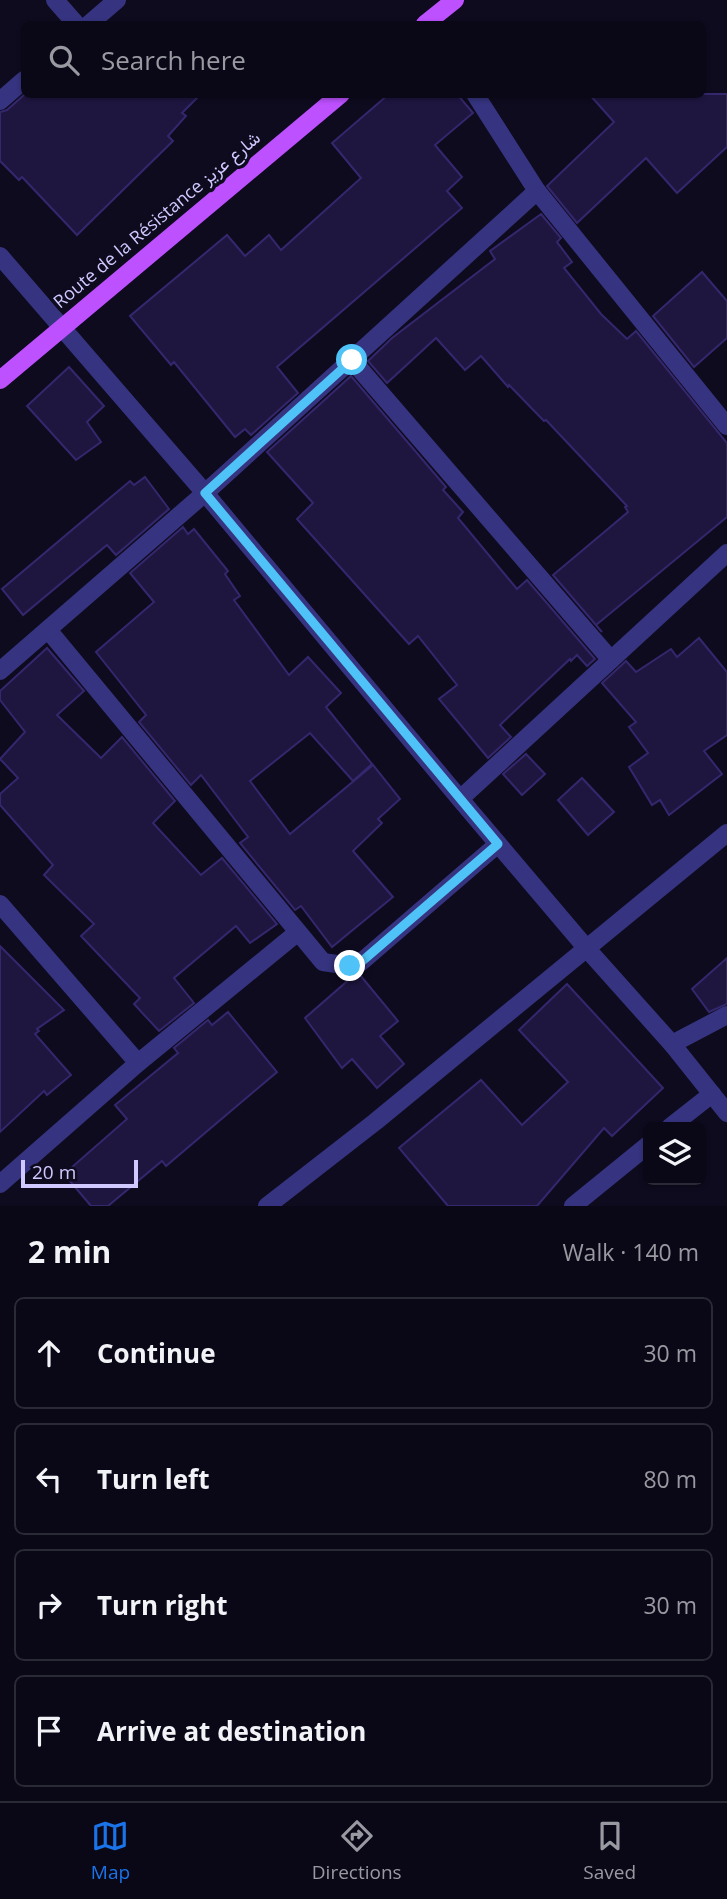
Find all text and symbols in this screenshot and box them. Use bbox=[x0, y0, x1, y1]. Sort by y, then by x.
search box bbox=[21, 21, 706, 98]
icon: search bbox=[45, 41, 83, 79]
text: Search here bbox=[101, 42, 246, 78]
street label: Route de la Résistance شارع عزيز bbox=[48, 125, 266, 314]
route start bbox=[336, 344, 367, 375]
route end bbox=[334, 950, 365, 981]
map controls bbox=[643, 1122, 706, 1185]
button: layers bbox=[643, 1122, 706, 1185]
scale bar bbox=[21, 1157, 138, 1189]
text: 20 m bbox=[32, 1159, 76, 1185]
text: 2 min bbox=[28, 1231, 111, 1272]
text: Walk · 140 m bbox=[562, 1236, 699, 1268]
icon: ahead bbox=[30, 1334, 68, 1372]
text: Continue bbox=[97, 1335, 216, 1371]
text: 30 m bbox=[643, 1337, 697, 1369]
icon: left bbox=[30, 1460, 68, 1498]
text: Turn left bbox=[97, 1461, 209, 1497]
text: 80 m bbox=[643, 1463, 697, 1495]
icon: right bbox=[30, 1586, 68, 1624]
text: Turn right bbox=[97, 1587, 228, 1623]
text: 30 m bbox=[643, 1589, 697, 1621]
icon: arrive bbox=[30, 1712, 68, 1750]
text: Arrive at destination bbox=[97, 1713, 366, 1749]
tab: Map bbox=[91, 1817, 130, 1885]
tab: Directions bbox=[312, 1817, 402, 1885]
tab: Saved bbox=[583, 1817, 636, 1885]

